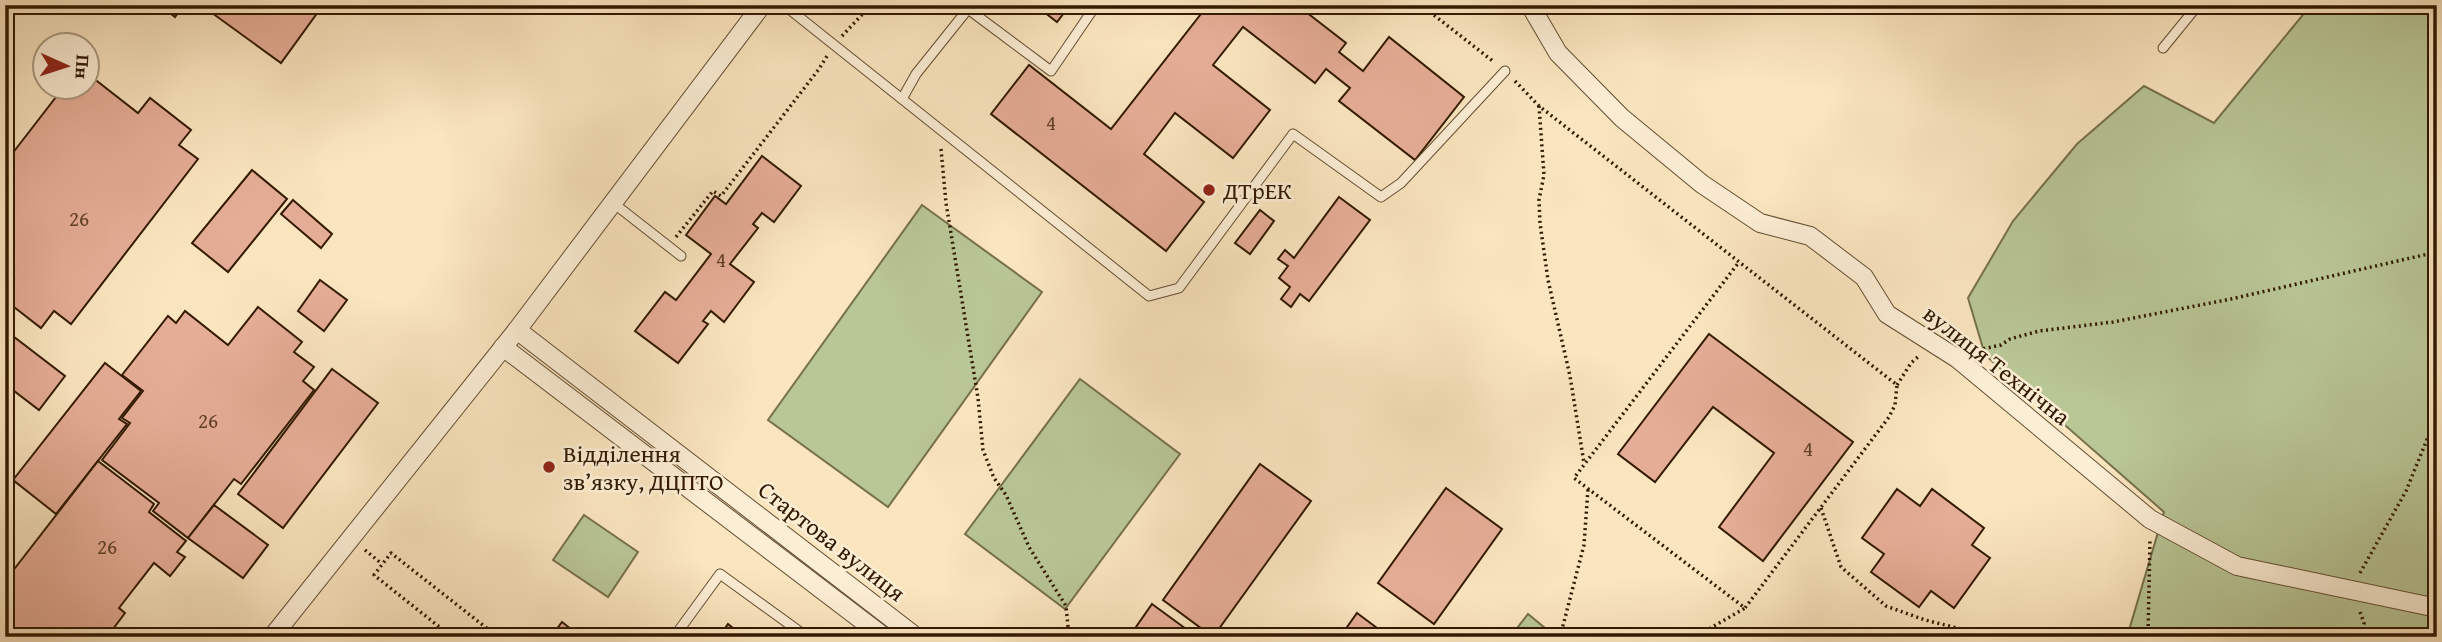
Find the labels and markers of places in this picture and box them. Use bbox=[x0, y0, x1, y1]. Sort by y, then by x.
place label: ДТрЕК bbox=[1222, 173, 1292, 208]
marker: ДТрЕК bbox=[1201, 182, 1217, 198]
place label: Відділення зв’язку, ДЦПТО bbox=[563, 436, 724, 499]
marker: Відділення зв’язку, ДЦПТО bbox=[541, 459, 557, 475]

